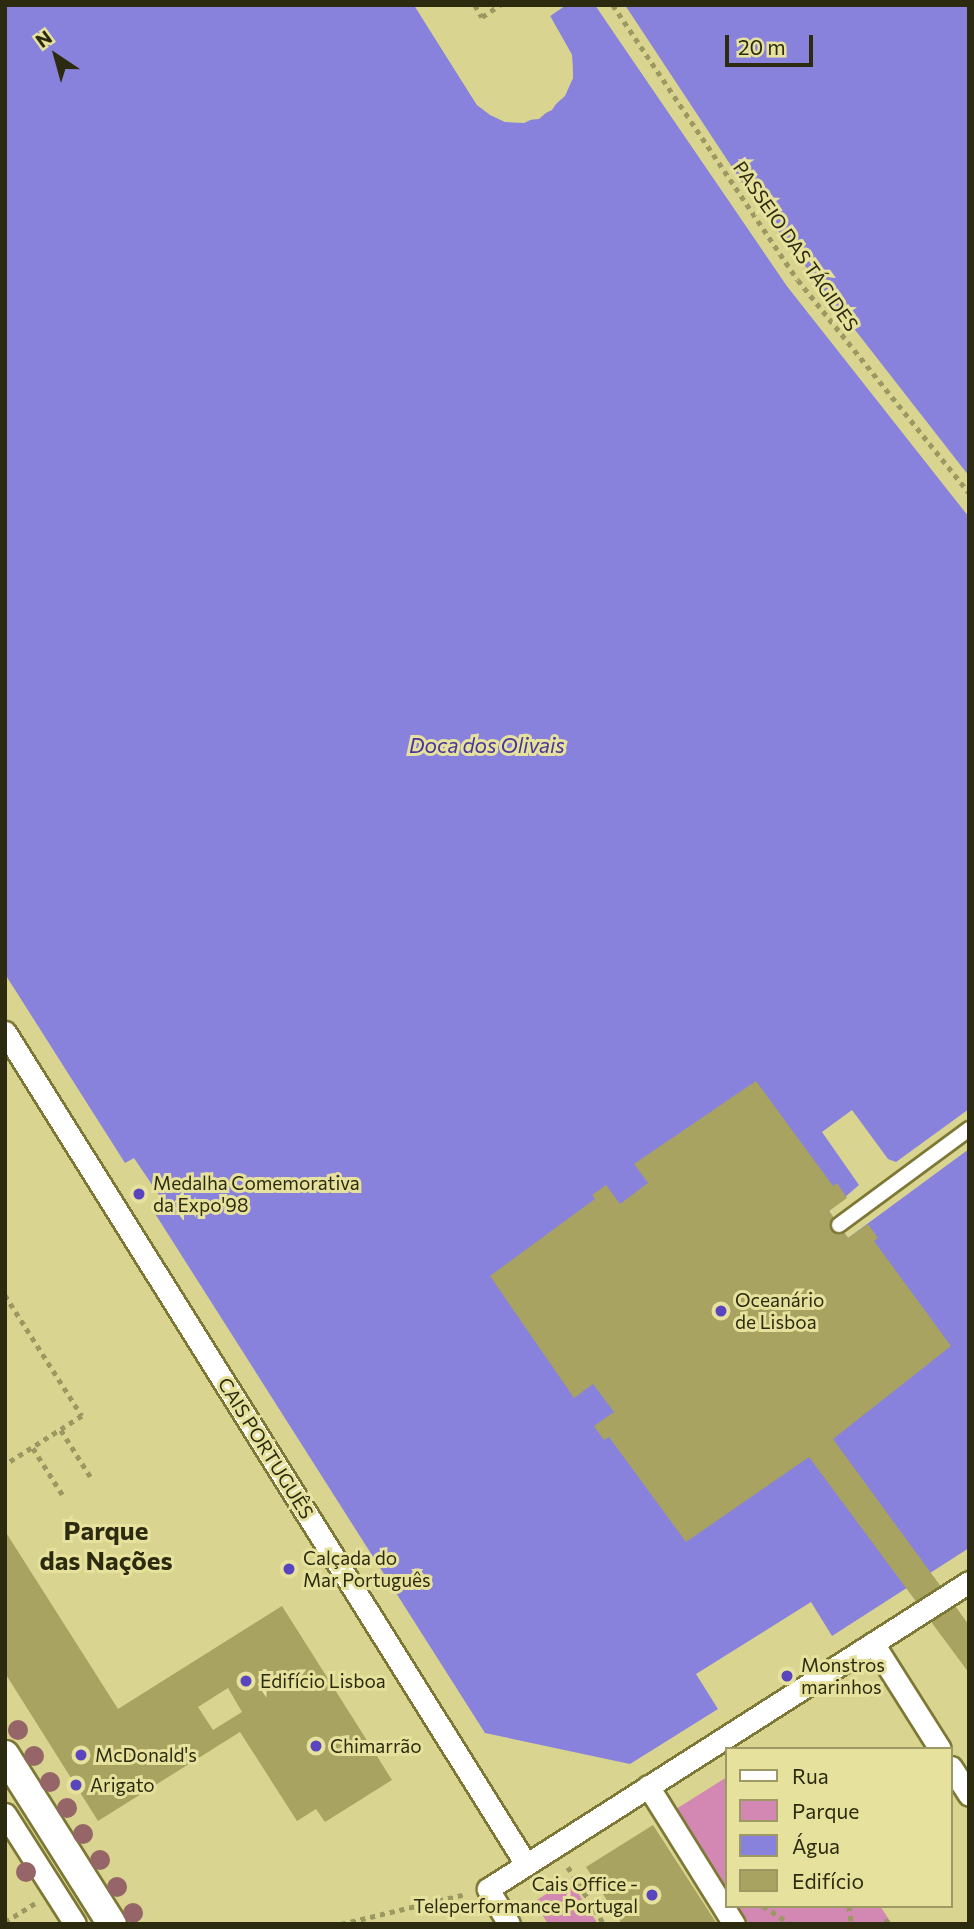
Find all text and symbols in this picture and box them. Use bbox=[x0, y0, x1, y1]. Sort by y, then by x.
north arrow bbox=[21, 21, 91, 91]
scale bar bbox=[729, 21, 816, 65]
text: N bbox=[31, 25, 56, 52]
text: 20 m bbox=[738, 34, 786, 59]
street label: PASSEIO DAS TÁGIDES bbox=[729, 157, 863, 335]
water label: Doca dos Olivais bbox=[409, 732, 565, 758]
place label: Medalha Comemorativa da Expo'98 bbox=[153, 1172, 360, 1216]
marker: Medalha Comemorativa da Expo'98 bbox=[131, 1186, 147, 1202]
place label: Oceanário de Lisboa bbox=[735, 1289, 824, 1333]
marker: Oceanário de Lisboa bbox=[713, 1303, 729, 1319]
street label: CAIS PORTUGUÊS bbox=[213, 1373, 319, 1523]
district label: Parque das Nações bbox=[39, 1514, 173, 1576]
place label: Calçada do Mar Português bbox=[303, 1547, 431, 1591]
marker: Calçada do Mar Português bbox=[281, 1561, 297, 1577]
place label: Monstros marinhos bbox=[801, 1654, 885, 1698]
marker: Monstros marinhos bbox=[779, 1668, 795, 1684]
place label: Edifício Lisboa bbox=[260, 1670, 386, 1692]
marker: Edifício Lisboa bbox=[238, 1673, 254, 1689]
place label: Chimarrão bbox=[330, 1735, 421, 1757]
marker: Chimarrão bbox=[308, 1738, 324, 1754]
place label: McDonald's bbox=[95, 1744, 197, 1766]
marker: McDonald's bbox=[73, 1747, 89, 1763]
legend bbox=[726, 1747, 953, 1908]
text: Rua bbox=[792, 1763, 829, 1788]
place label: Arigato bbox=[90, 1774, 155, 1796]
marker: Arigato bbox=[68, 1777, 84, 1793]
text: Parque bbox=[792, 1798, 859, 1823]
text: Água bbox=[792, 1833, 840, 1858]
text: Edifício bbox=[792, 1868, 864, 1893]
place label: Cais Office - Teleperformance Portugal bbox=[413, 1873, 638, 1917]
marker: Cais Office - Teleperformance Portugal bbox=[644, 1887, 660, 1903]

